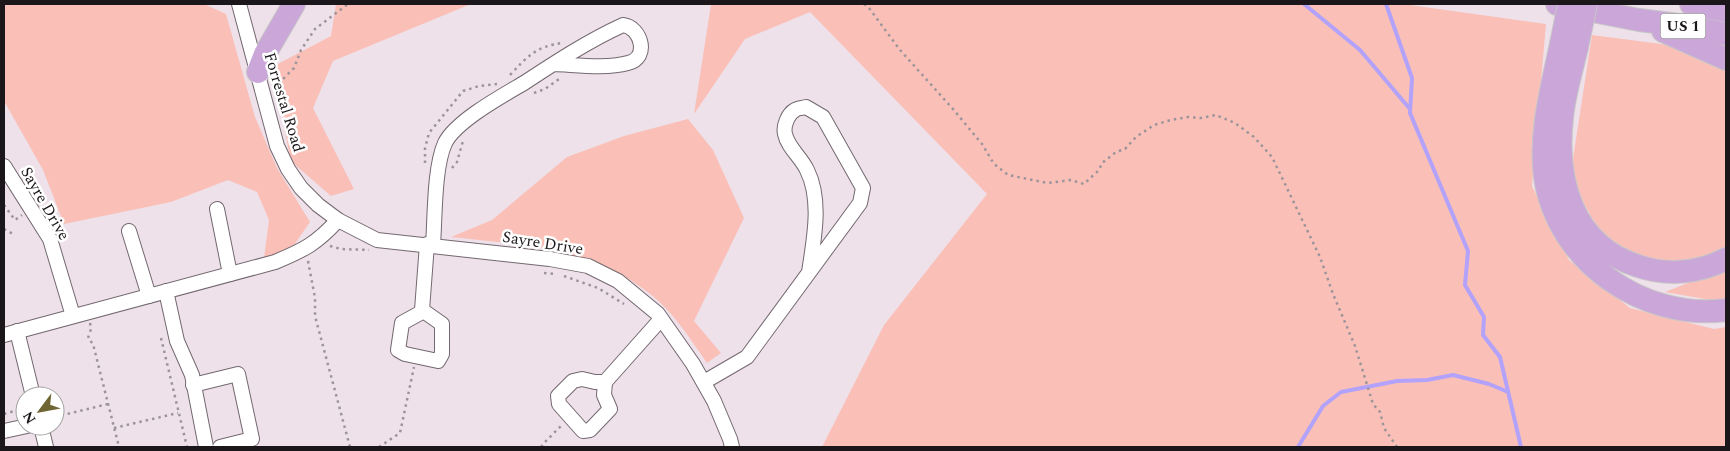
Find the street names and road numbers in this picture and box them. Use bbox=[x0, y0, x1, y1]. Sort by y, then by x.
road number: US 1 bbox=[1660, 14, 1706, 38]
street label: Forrestal Road bbox=[257, 49, 311, 155]
street label: Sayre Drive bbox=[14, 162, 76, 245]
street label: Sayre Drive bbox=[501, 225, 585, 261]

